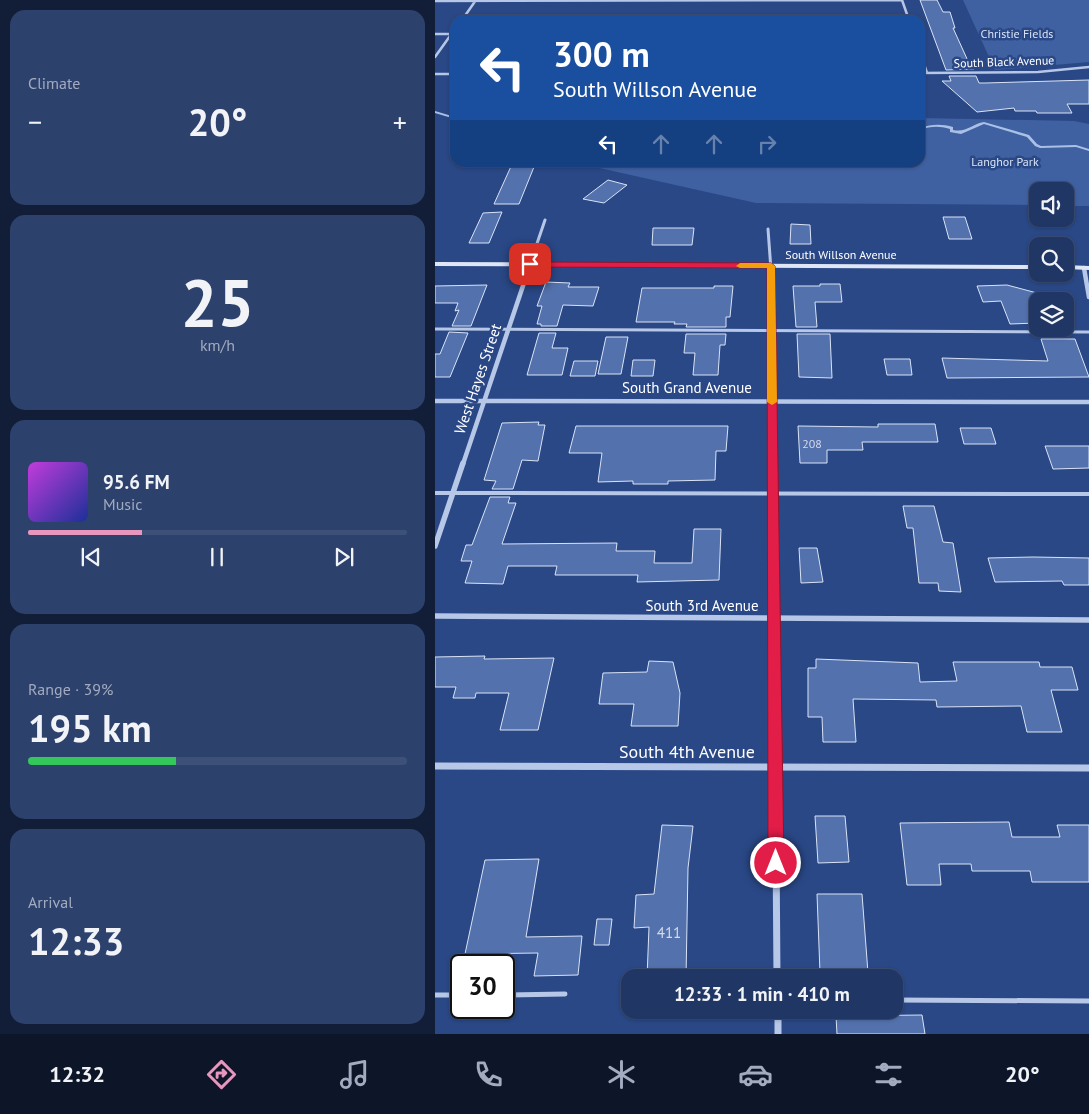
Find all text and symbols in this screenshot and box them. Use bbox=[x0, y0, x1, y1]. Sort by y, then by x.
park label: Christie Fields bbox=[981, 26, 1053, 41]
text: 300 m bbox=[553, 31, 650, 77]
icon: left bbox=[470, 35, 535, 100]
street label: South Black Avenue bbox=[953, 52, 1055, 71]
text: Climate bbox=[28, 73, 80, 93]
text: South Willson Avenue bbox=[553, 75, 757, 103]
text: 20° bbox=[188, 97, 247, 146]
text: − bbox=[28, 103, 42, 140]
text: + bbox=[393, 103, 407, 140]
icon: left bbox=[594, 130, 622, 158]
icon: ahead bbox=[647, 130, 675, 158]
icon: ahead bbox=[700, 130, 728, 158]
icon: right bbox=[753, 130, 781, 158]
park label: Langhor Park bbox=[971, 154, 1039, 169]
map controls bbox=[1029, 182, 1074, 337]
button: sound bbox=[1029, 182, 1074, 227]
button: search bbox=[1029, 237, 1074, 282]
pin bbox=[509, 243, 551, 285]
street label: South Willson Avenue bbox=[785, 247, 897, 262]
icon: arrive bbox=[516, 250, 544, 278]
text: 25 bbox=[181, 260, 254, 344]
button: layers bbox=[1029, 292, 1074, 337]
street label: West Hayes Street bbox=[450, 321, 505, 436]
text: km/h bbox=[200, 335, 235, 355]
street label: South Grand Avenue bbox=[622, 378, 752, 397]
house number: 208 bbox=[802, 436, 822, 451]
text: 95.6 FM bbox=[103, 470, 170, 494]
text: Music bbox=[103, 494, 143, 514]
icon: previous bbox=[77, 543, 105, 571]
icon: pause bbox=[203, 543, 231, 571]
icon: next bbox=[330, 543, 358, 571]
street label: South 3rd Avenue bbox=[645, 596, 759, 615]
text: Range · 39% bbox=[28, 679, 113, 699]
text: 195 km bbox=[28, 703, 152, 752]
street label: South 4th Avenue bbox=[619, 740, 755, 763]
position arrow bbox=[749, 836, 801, 888]
text: Arrival bbox=[28, 892, 73, 912]
text: 12:33 bbox=[28, 916, 124, 965]
house number: 411 bbox=[657, 923, 681, 942]
speed limit sign: 30 bbox=[450, 954, 515, 1019]
text: 12:33 · 1 min · 410 m bbox=[674, 982, 850, 1006]
icon: directions bbox=[204, 1057, 239, 1092]
icon: music bbox=[337, 1057, 372, 1092]
icon: phone bbox=[471, 1057, 506, 1092]
icon: climate bbox=[604, 1057, 639, 1092]
icon: car bbox=[738, 1057, 773, 1092]
icon: filters bbox=[871, 1057, 906, 1092]
text: 12:32 bbox=[49, 1060, 105, 1088]
text: 20° bbox=[1005, 1060, 1040, 1088]

